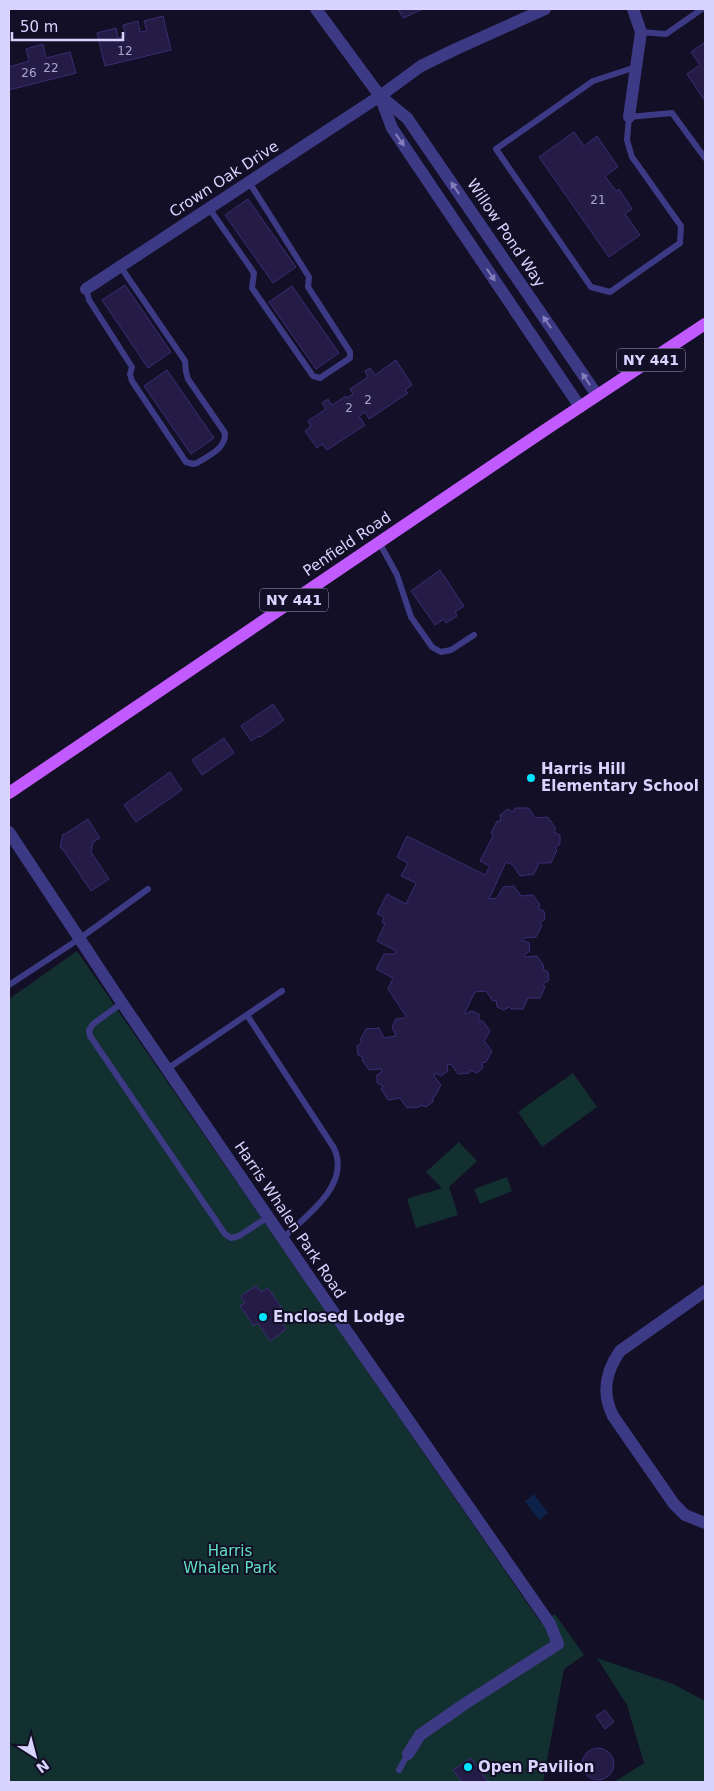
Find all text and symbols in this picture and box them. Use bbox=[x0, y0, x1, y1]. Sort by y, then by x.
scale bar bbox=[12, 10, 124, 42]
text: 50 m bbox=[20, 18, 58, 36]
house number: 12 bbox=[117, 44, 133, 58]
house number: 22 bbox=[43, 61, 59, 75]
house number: 26 bbox=[21, 66, 37, 80]
one-way arrow bbox=[395, 134, 405, 147]
street label: Crown Oak Drive bbox=[166, 137, 282, 221]
street label: Willow Pond Way bbox=[463, 175, 549, 291]
one-way arrow bbox=[450, 181, 460, 195]
house number: 21 bbox=[590, 193, 606, 207]
one-way arrow bbox=[486, 268, 496, 282]
one-way arrow bbox=[542, 315, 552, 329]
road number: NY 441 bbox=[617, 348, 685, 372]
one-way arrow bbox=[581, 372, 591, 386]
house number: 2 bbox=[364, 393, 372, 407]
house number: 2 bbox=[345, 401, 353, 415]
street label: Penfield Road bbox=[300, 508, 394, 580]
road number: NY 441 bbox=[260, 588, 328, 612]
place label: Harris Hill Elementary School bbox=[541, 760, 699, 795]
marker: Harris Hill Elementary School bbox=[525, 772, 537, 784]
street label: Harris Whalen Park Road bbox=[231, 1138, 349, 1302]
place label: Enclosed Lodge bbox=[273, 1308, 405, 1326]
marker: Enclosed Lodge bbox=[257, 1311, 269, 1323]
park label: Harris Whalen Park bbox=[183, 1542, 277, 1577]
north arrow bbox=[10, 1731, 60, 1781]
text: N bbox=[33, 1757, 52, 1776]
place label: Open Pavilion bbox=[478, 1758, 594, 1776]
marker: Open Pavilion bbox=[462, 1761, 474, 1773]

